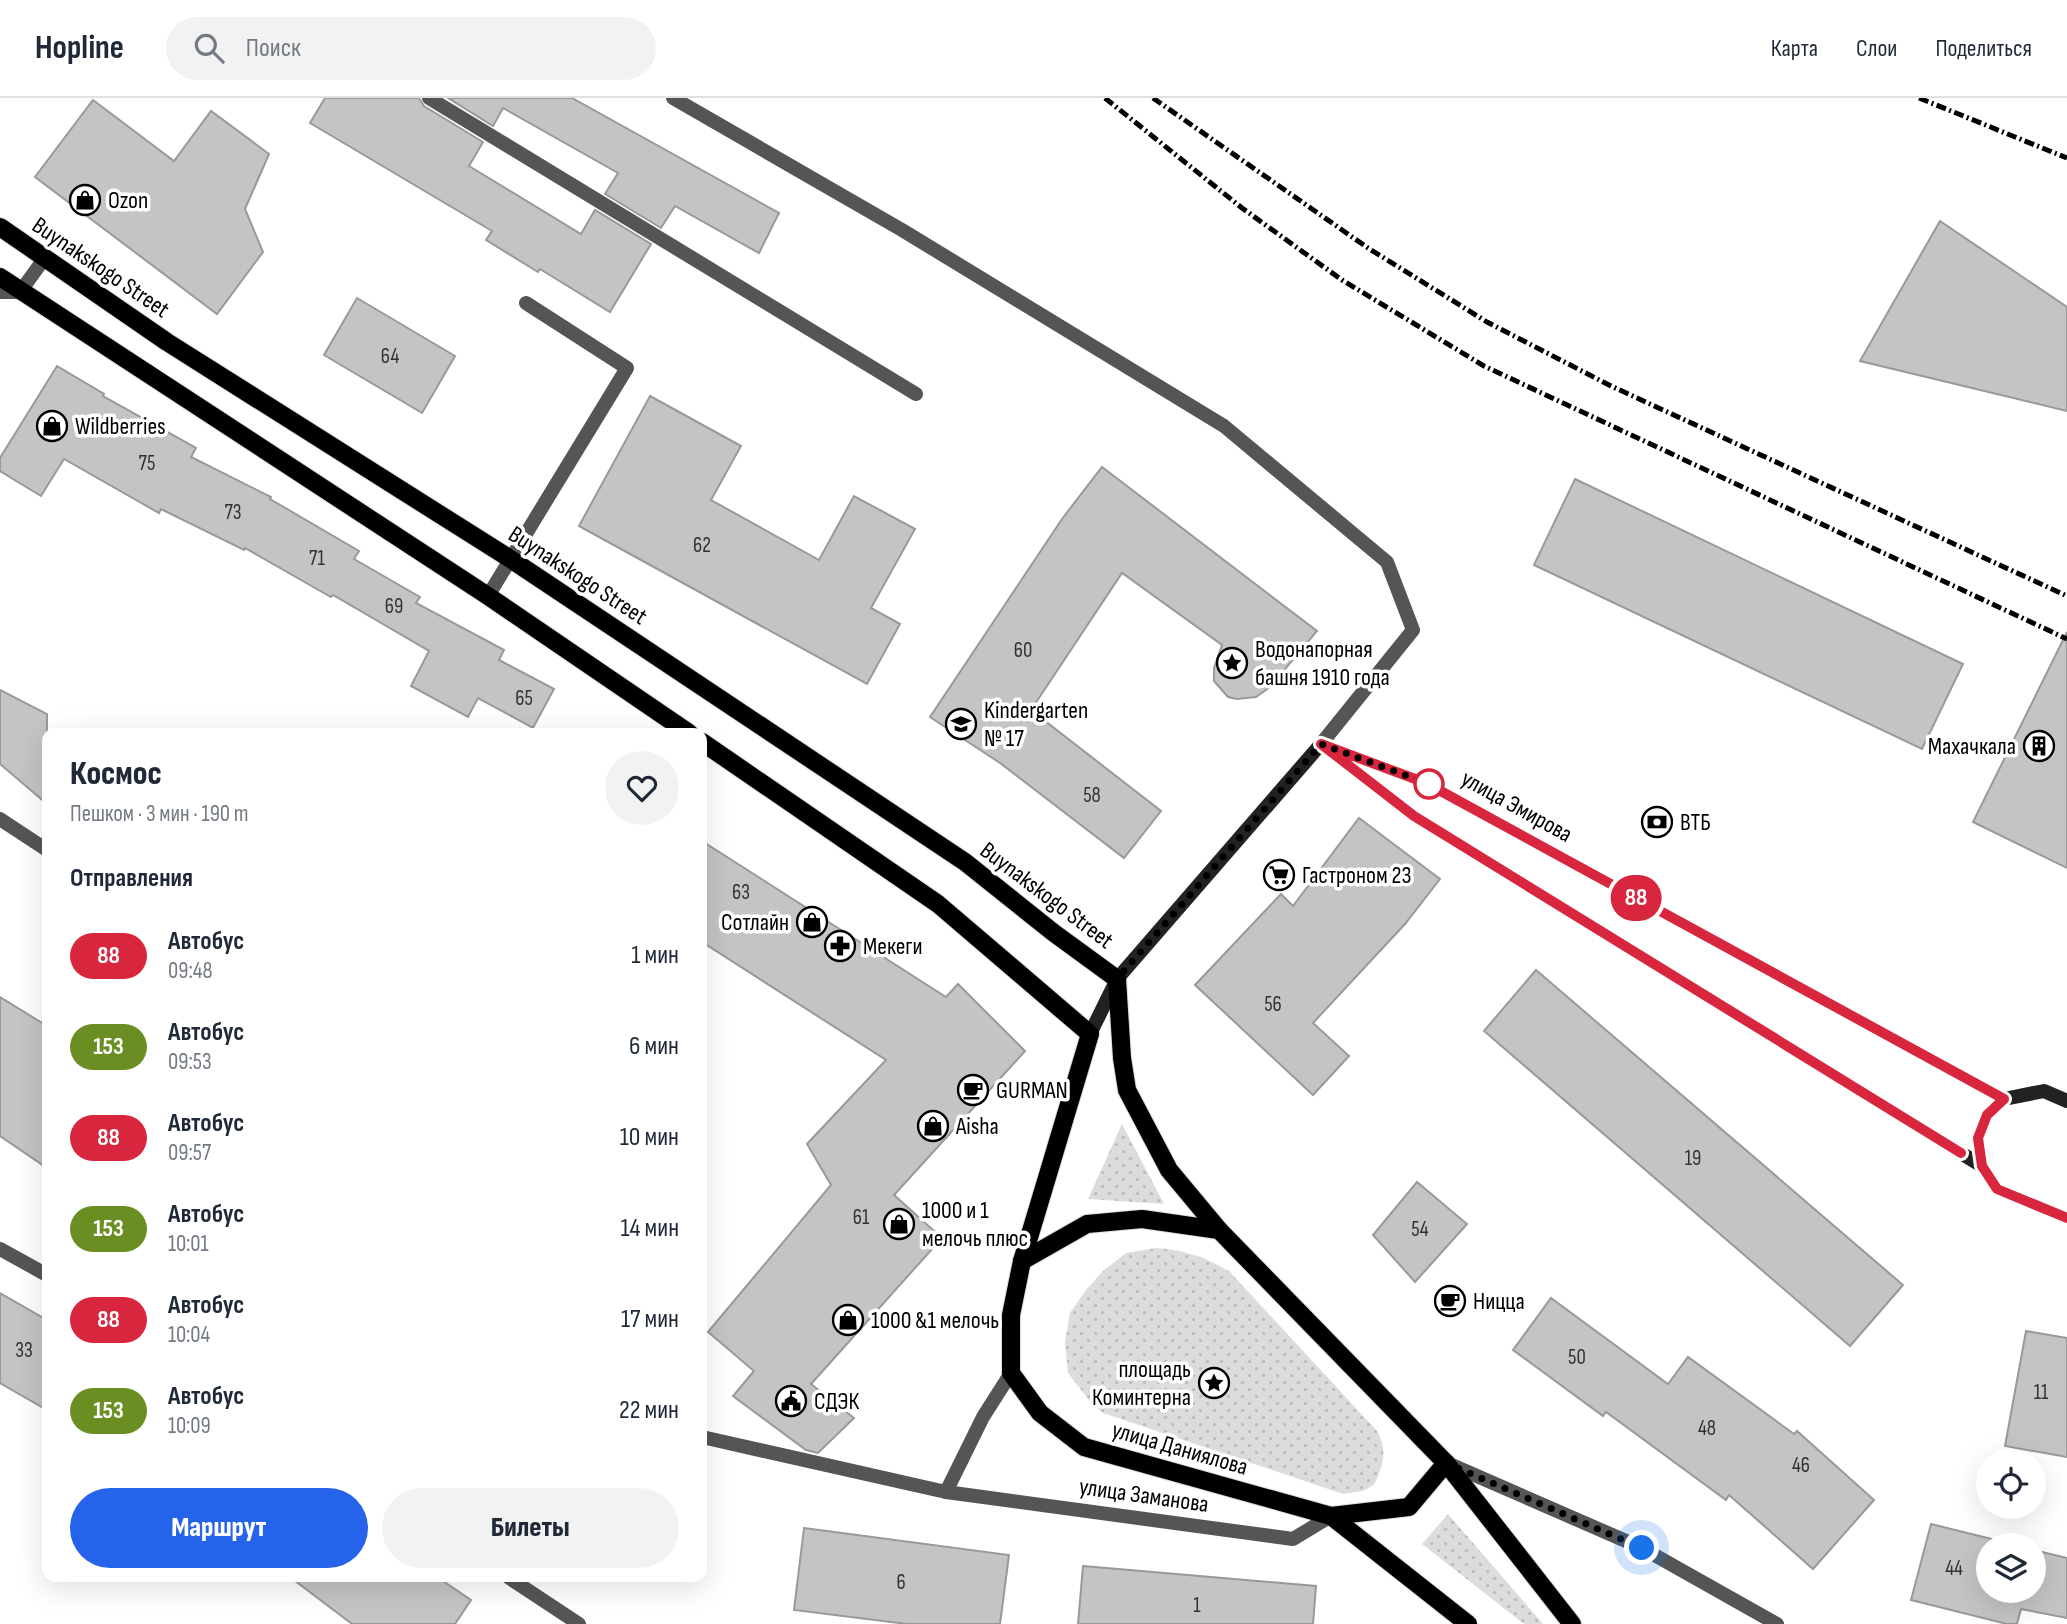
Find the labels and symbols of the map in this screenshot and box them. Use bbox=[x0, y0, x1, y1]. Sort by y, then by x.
shop icon: Ozon bbox=[68, 183, 102, 217]
place label: Ozon bbox=[108, 186, 148, 215]
street label: Buynakskogo Street bbox=[26, 211, 175, 324]
house number: 64 bbox=[381, 344, 399, 369]
shop icon: Wildberries bbox=[35, 409, 69, 443]
place label: Wildberries bbox=[75, 412, 166, 441]
house number: 75 bbox=[139, 451, 155, 476]
house number: 73 bbox=[224, 500, 242, 525]
street label: Buynakskogo Street bbox=[503, 520, 653, 631]
house number: 62 bbox=[693, 533, 711, 558]
house number: 71 bbox=[309, 546, 326, 571]
house number: 69 bbox=[385, 594, 403, 619]
place label: Водонапорная башня 1910 года bbox=[1255, 635, 1390, 692]
house number: 60 bbox=[1014, 638, 1032, 663]
place icon: Водонапорная башня 1910 года bbox=[1215, 646, 1249, 680]
house number: 65 bbox=[515, 686, 533, 711]
place label: Kindergarten № 17 bbox=[984, 696, 1088, 753]
school or university icon: Kindergarten № 17 bbox=[944, 707, 978, 741]
building icon: Махачкала bbox=[2022, 729, 2056, 763]
place label: Махачкала bbox=[1928, 732, 2016, 761]
street label: улица Эмирова bbox=[1456, 764, 1577, 849]
unlabelled marker bbox=[1414, 769, 1444, 799]
house number: 58 bbox=[1083, 783, 1101, 808]
bank icon: ВТБ bbox=[1640, 805, 1674, 839]
place label: ВТБ bbox=[1680, 808, 1711, 837]
street label: Buynakskogo Street bbox=[974, 836, 1119, 955]
supermarket icon: Гастроном 23 bbox=[1262, 858, 1296, 892]
place label: Гастроном 23 bbox=[1302, 861, 1412, 890]
line badge: 88 bbox=[1604, 875, 1668, 921]
house number: 63 bbox=[732, 880, 750, 905]
shop icon: Сотлайн bbox=[795, 905, 829, 939]
place label: Сотлайн bbox=[721, 908, 789, 937]
pharmacy icon: Мекеги bbox=[823, 929, 857, 963]
place label: Мекеги bbox=[863, 932, 923, 961]
house number: 56 bbox=[1264, 992, 1282, 1017]
cafe icon: GURMAN bbox=[956, 1073, 990, 1107]
place label: GURMAN bbox=[996, 1076, 1068, 1105]
shop icon: Aisha bbox=[916, 1109, 950, 1143]
place label: Aisha bbox=[955, 1112, 999, 1141]
house number: 19 bbox=[1685, 1146, 1701, 1171]
place label: 1000 и 1 мелочь плюс bbox=[922, 1196, 1028, 1253]
house number: 61 bbox=[853, 1205, 870, 1230]
shop icon: 1000 и 1 мелочь плюс bbox=[882, 1207, 916, 1241]
house number: 54 bbox=[1411, 1217, 1429, 1242]
cafe icon: Ницца bbox=[1433, 1284, 1467, 1318]
place label: Ницца bbox=[1473, 1287, 1525, 1316]
shop icon: 1000 &1 мелочь bbox=[831, 1303, 865, 1337]
place label: 1000 &1 мелочь bbox=[871, 1306, 999, 1335]
house number: 33 bbox=[15, 1338, 33, 1363]
house number: 50 bbox=[1568, 1345, 1586, 1370]
place label: площадь Коминтерна bbox=[1092, 1355, 1191, 1412]
place icon: площадь Коминтерна bbox=[1197, 1366, 1231, 1400]
house number: 11 bbox=[2034, 1380, 2049, 1405]
public building icon: СДЭК bbox=[774, 1384, 808, 1418]
place label: СДЭК bbox=[814, 1387, 859, 1416]
street label: улица Даниялова bbox=[1109, 1415, 1251, 1482]
house number: 48 bbox=[1698, 1416, 1716, 1441]
house number: 46 bbox=[1792, 1453, 1810, 1478]
street label: улица Заманова bbox=[1077, 1472, 1211, 1519]
your location bbox=[1624, 1530, 1659, 1565]
house number: 44 bbox=[1945, 1556, 1963, 1581]
house number: 6 bbox=[896, 1570, 906, 1595]
house number: 1 bbox=[1193, 1593, 1201, 1618]

